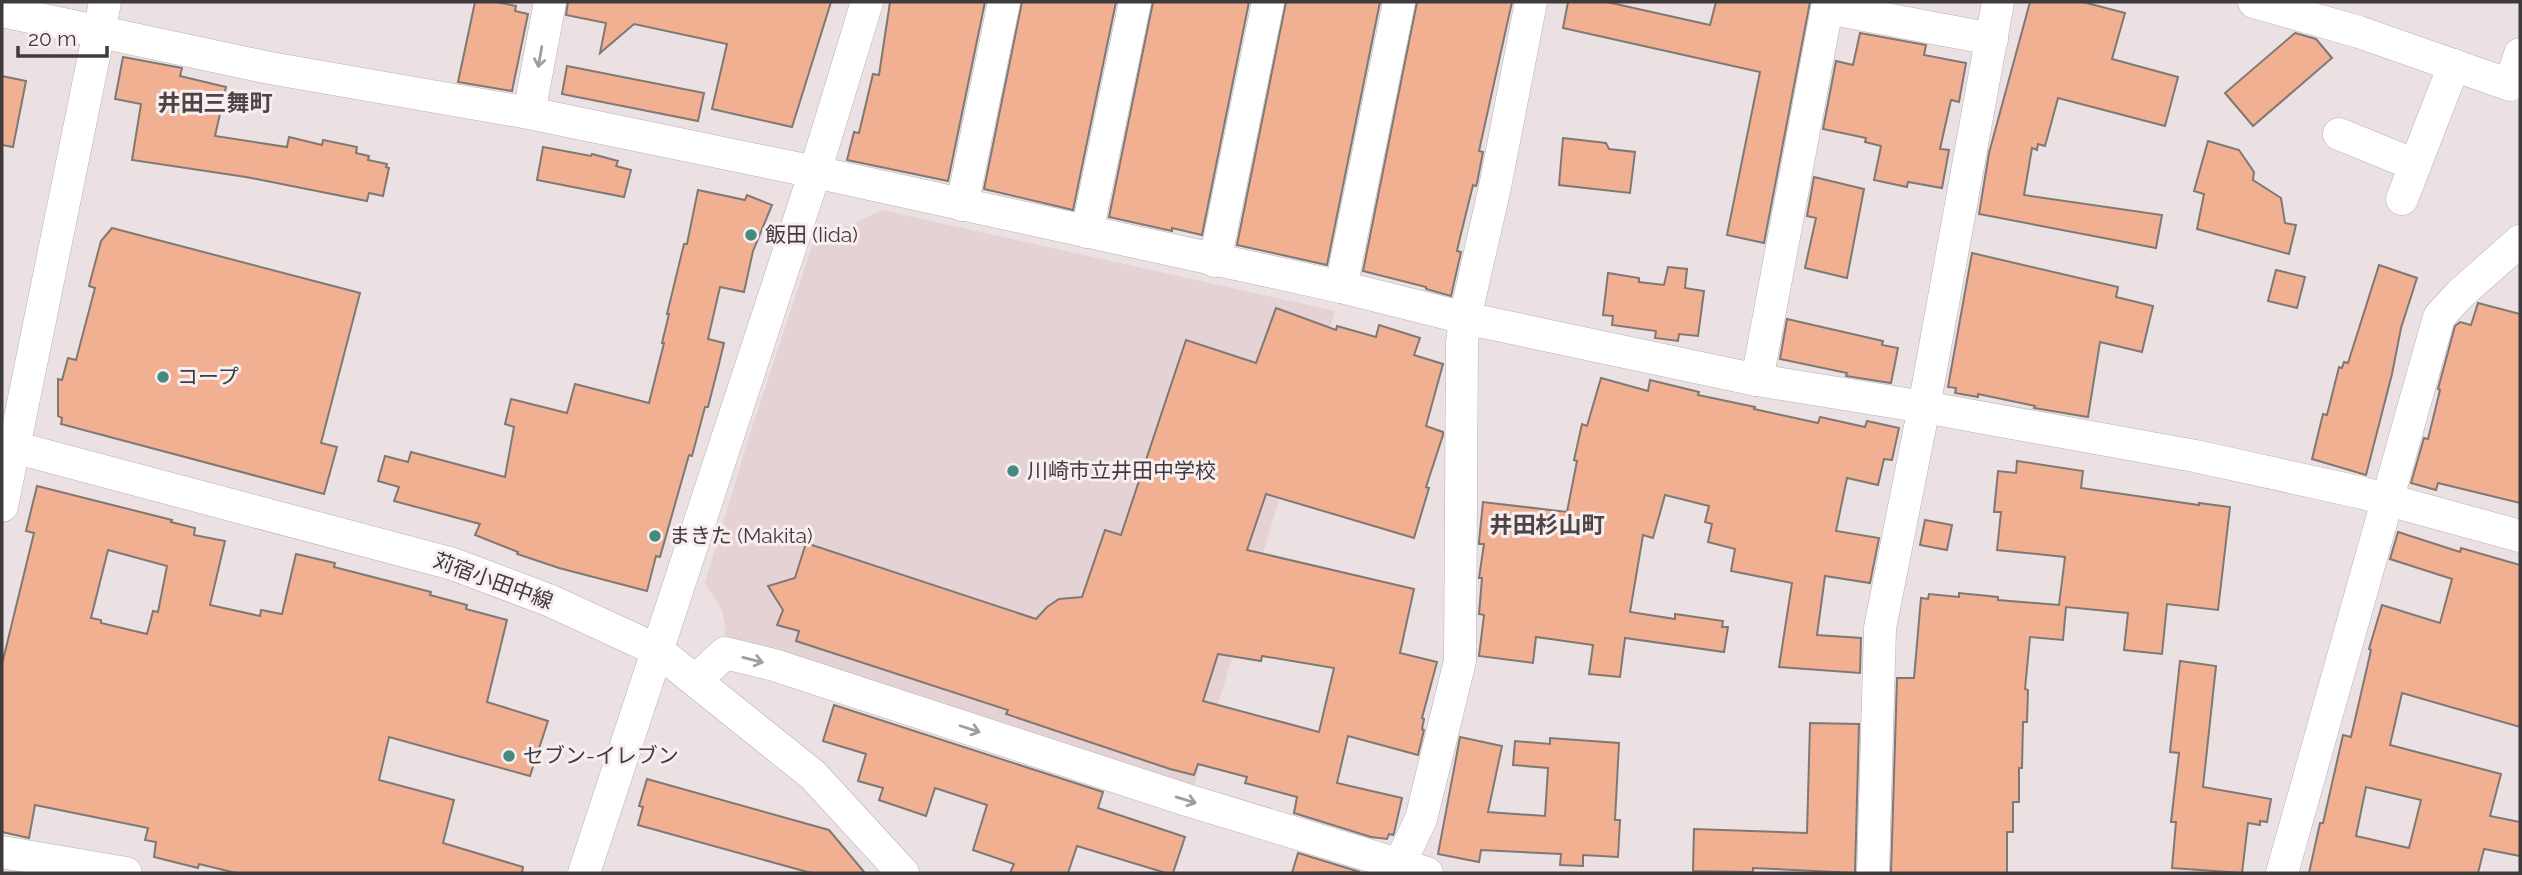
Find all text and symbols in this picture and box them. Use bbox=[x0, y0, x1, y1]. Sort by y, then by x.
scale bar bbox=[18, 14, 107, 58]
text: 20 m bbox=[28, 26, 76, 51]
one-way arrow bbox=[532, 45, 546, 68]
district label: 井田三舞町 bbox=[158, 89, 273, 116]
place label: 飯田 (Iida) bbox=[765, 222, 858, 247]
marker: 飯田 (Iida) bbox=[743, 227, 759, 243]
place label: コープ bbox=[177, 364, 239, 389]
marker: コープ bbox=[155, 369, 171, 385]
place label: 川崎市立井田中学校 bbox=[1027, 458, 1216, 483]
marker: 川崎市立井田中学校 bbox=[1005, 463, 1021, 479]
district label: 井田杉山町 bbox=[1490, 511, 1605, 538]
place label: まきた (Makita) bbox=[669, 523, 813, 548]
marker: まきた (Makita) bbox=[647, 528, 663, 544]
street label: 苅宿小田中線 bbox=[430, 547, 557, 614]
one-way arrow bbox=[741, 654, 764, 667]
one-way arrow bbox=[958, 724, 980, 737]
place label: セブン-イレブン bbox=[523, 743, 679, 768]
marker: セブン-イレブン bbox=[501, 748, 517, 764]
one-way arrow bbox=[1175, 794, 1197, 807]

